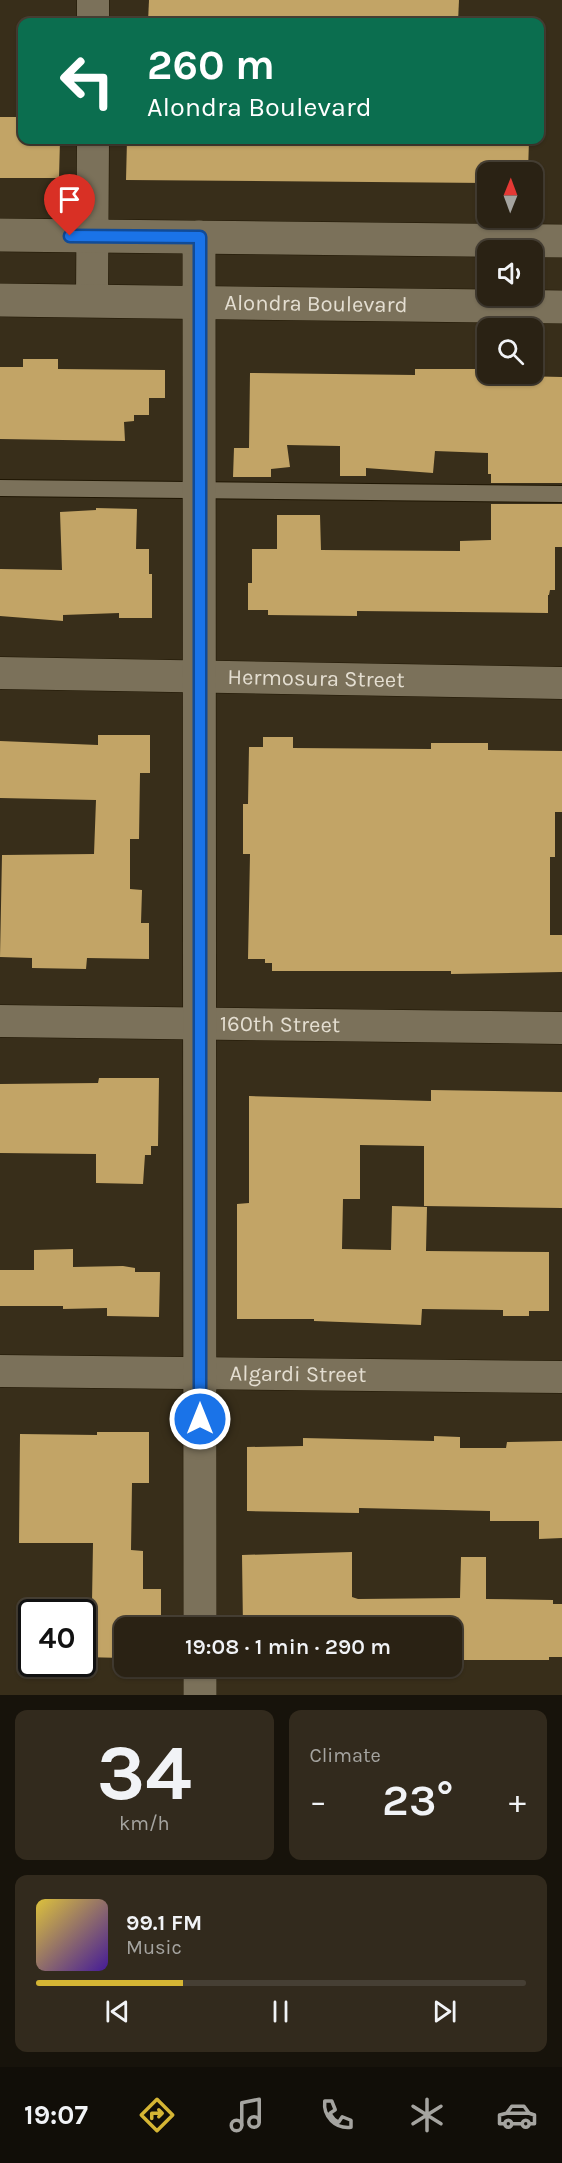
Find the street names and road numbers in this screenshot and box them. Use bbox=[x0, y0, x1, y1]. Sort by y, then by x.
street label: Alondra Boulevard bbox=[224, 290, 408, 318]
street label: Hermosura Street bbox=[227, 664, 405, 693]
street label: 160th Street bbox=[220, 1011, 340, 1038]
street label: Algardi Street bbox=[230, 1360, 366, 1388]

